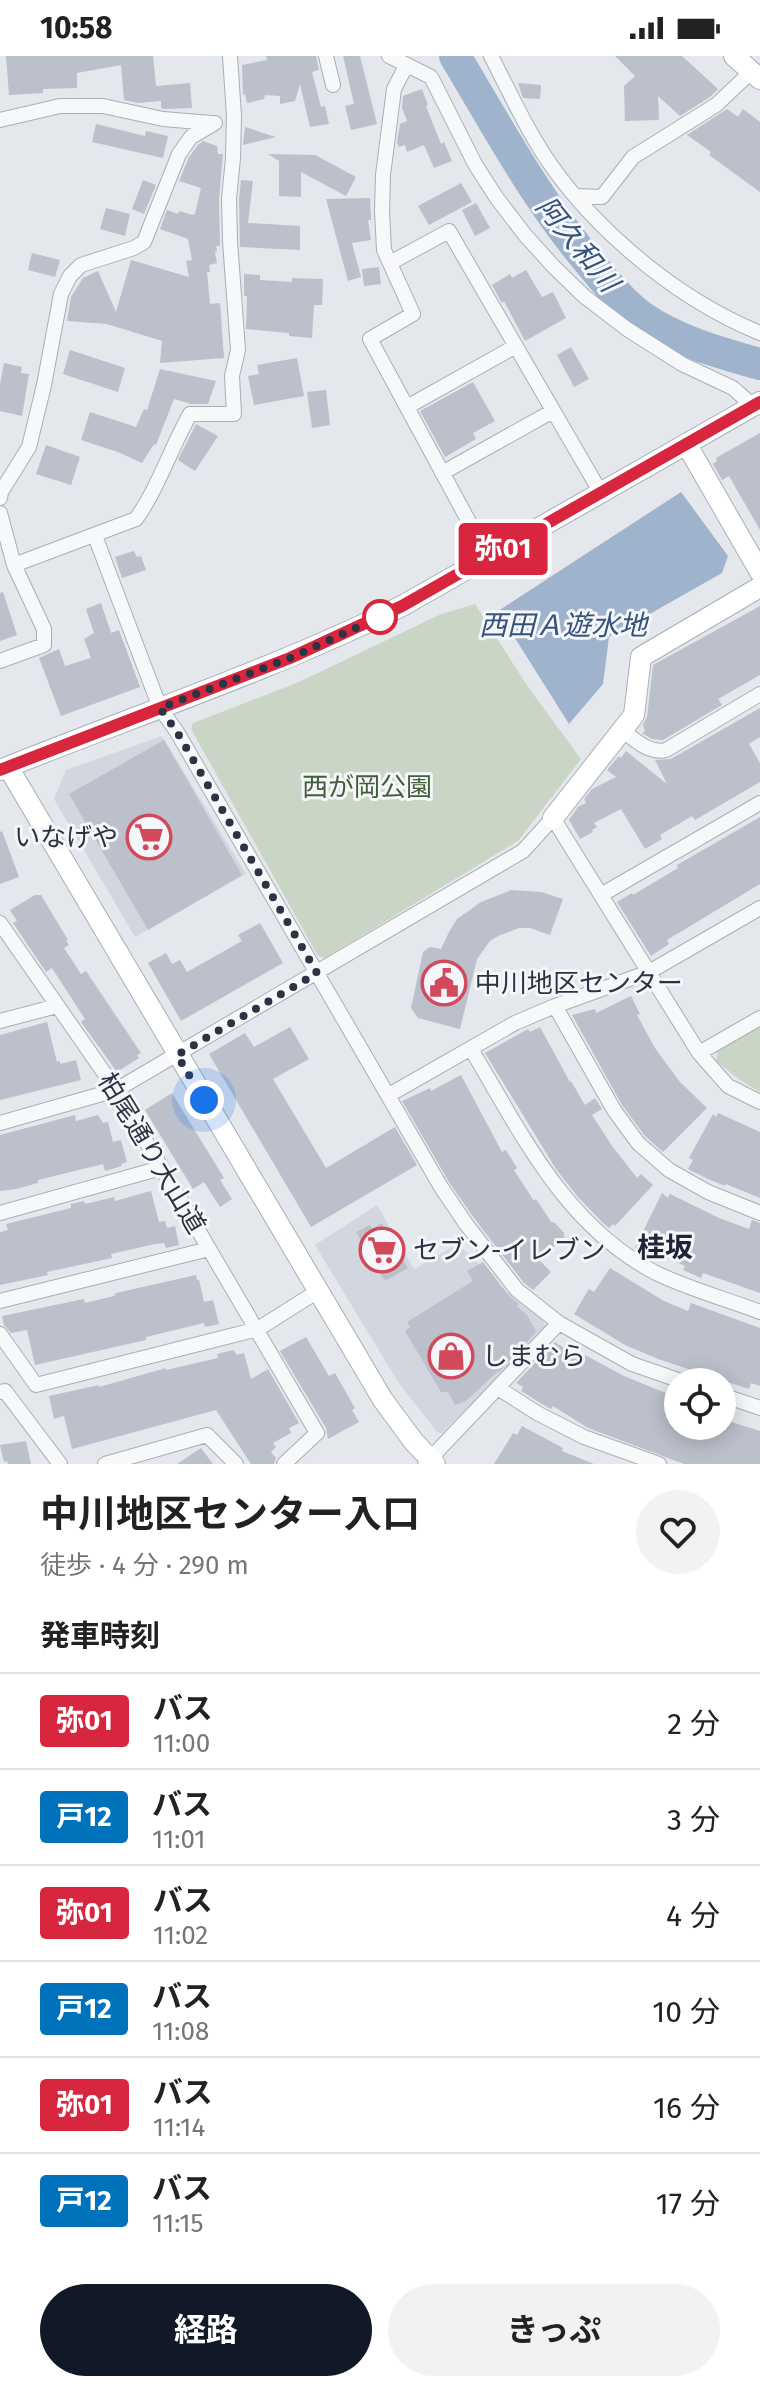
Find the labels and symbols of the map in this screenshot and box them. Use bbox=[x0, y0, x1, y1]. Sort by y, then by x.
water label: 阿久和川 bbox=[530, 190, 628, 301]
line badge: 弥01 bbox=[457, 523, 549, 575]
unlabelled marker bbox=[363, 600, 397, 634]
water label: 西田Ａ遊水地 bbox=[479, 609, 650, 642]
park label: 西が岡公園 bbox=[302, 772, 432, 803]
supermarket icon: いなげや bbox=[125, 813, 173, 861]
place label: いなげや bbox=[14, 822, 118, 853]
public building icon: 中川地区センター bbox=[420, 959, 468, 1007]
place label: 中川地区センター bbox=[475, 968, 683, 999]
street label: 柏尾通り大山道 bbox=[91, 1067, 212, 1239]
your location bbox=[184, 1080, 224, 1120]
supermarket icon: セブン-イレブン bbox=[358, 1226, 406, 1274]
district label: 桂坂 bbox=[637, 1231, 693, 1264]
place label: セブン-イレブン bbox=[413, 1235, 605, 1266]
shop icon: しまむら bbox=[427, 1332, 475, 1380]
place label: しまむら bbox=[482, 1341, 586, 1372]

